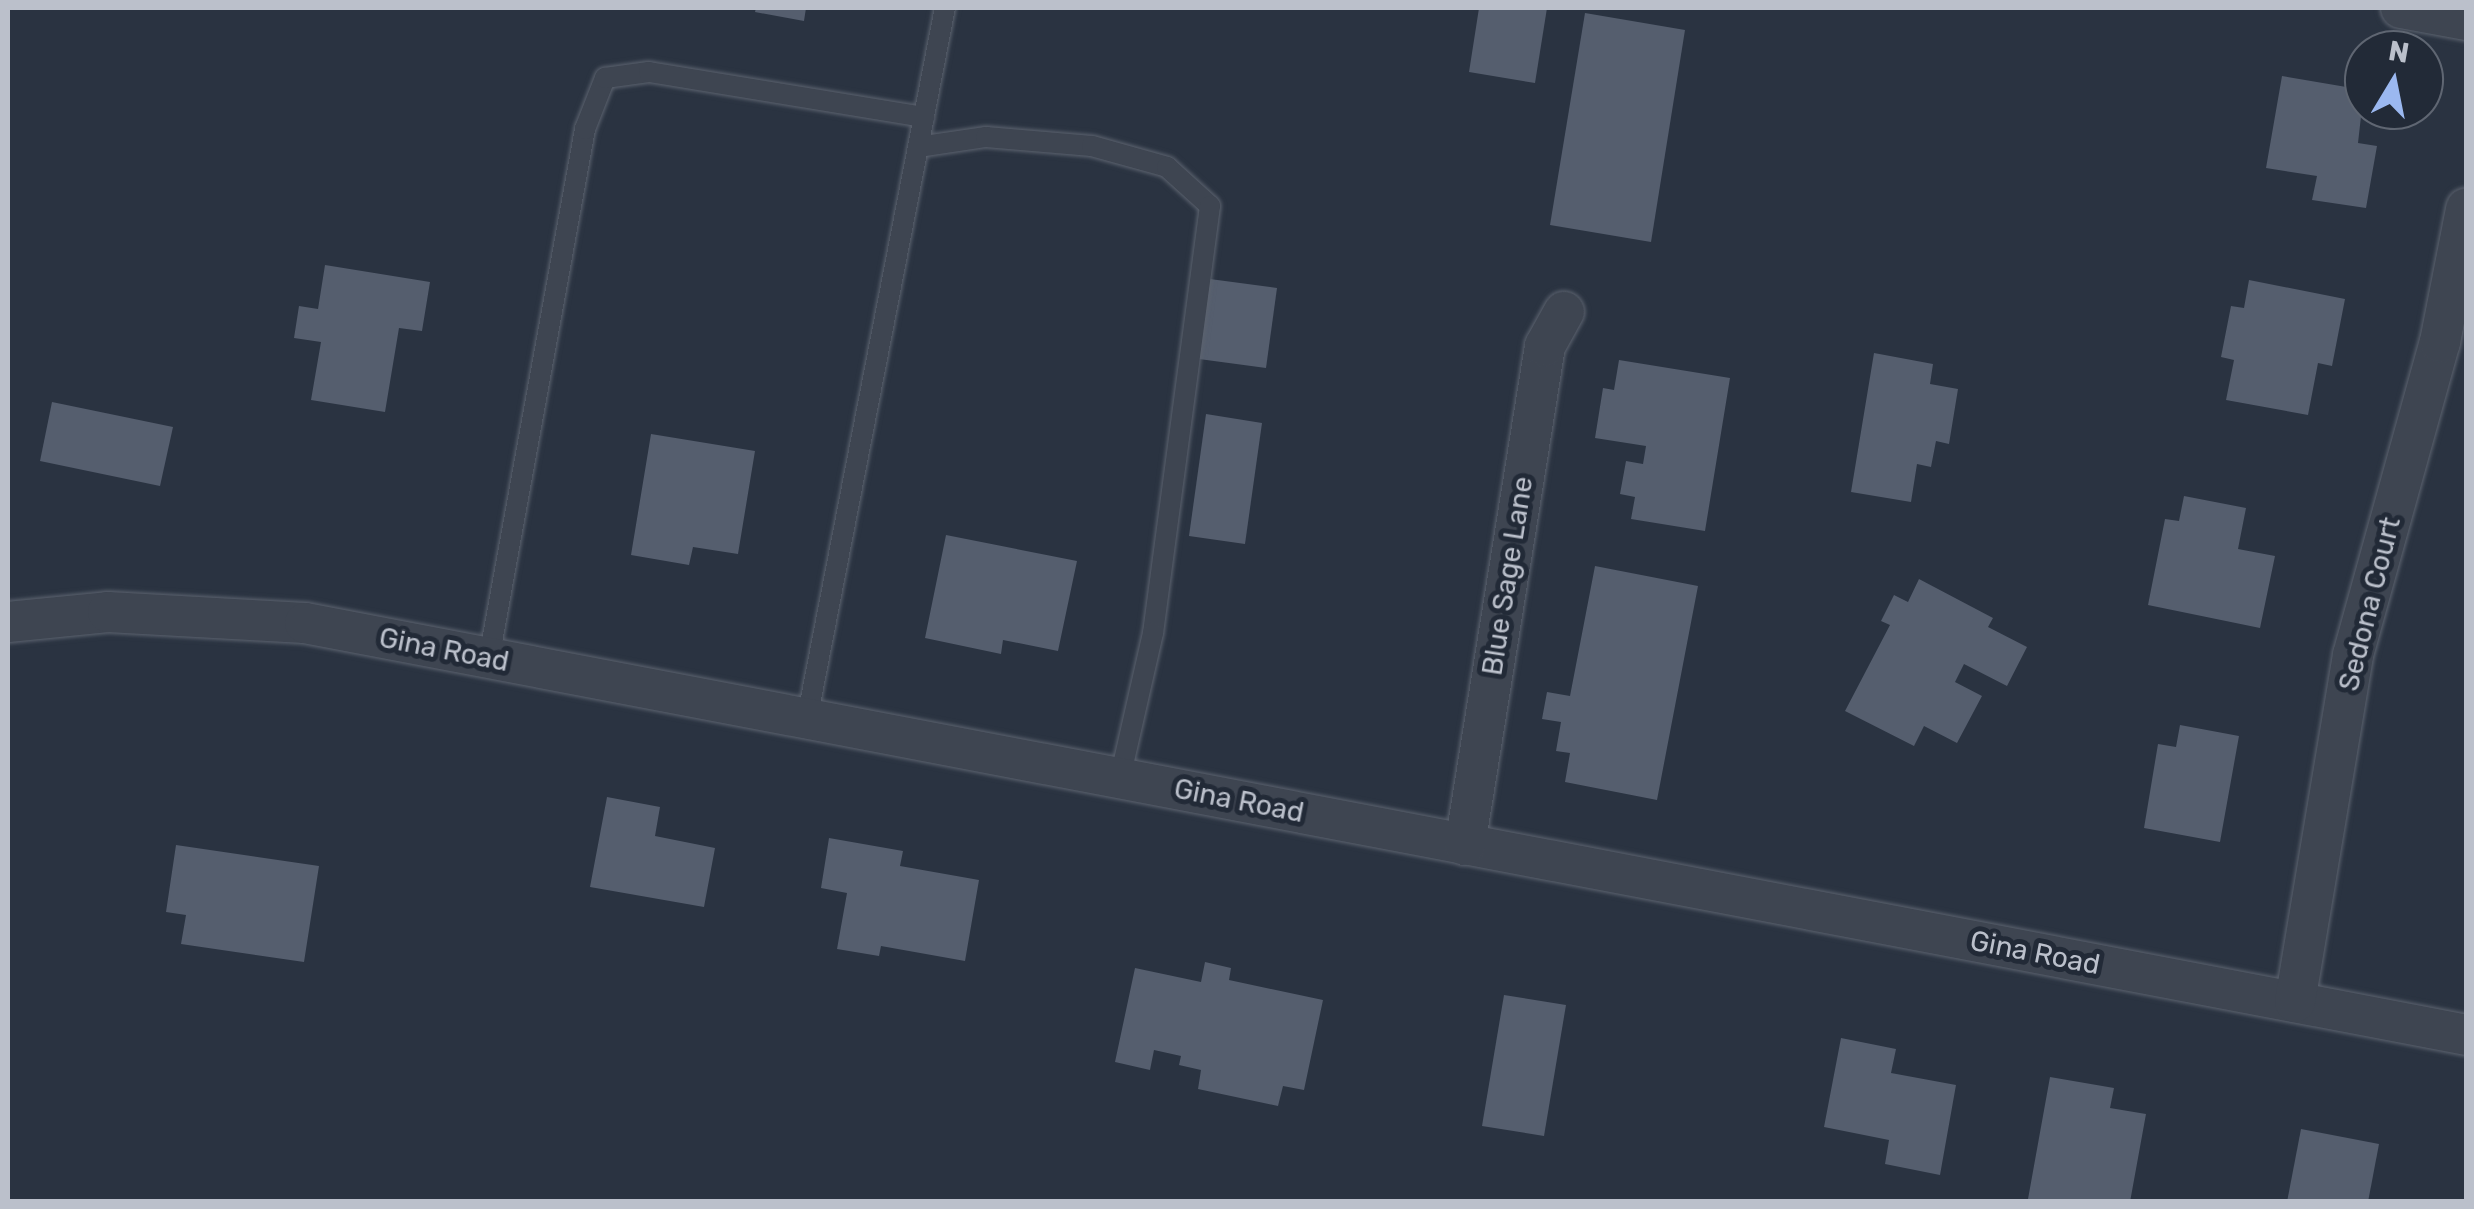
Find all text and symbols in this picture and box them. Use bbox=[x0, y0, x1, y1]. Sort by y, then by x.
north arrow bbox=[2344, 30, 2444, 130]
text: N bbox=[2386, 34, 2412, 70]
street label: Blue Sage Lane bbox=[1476, 474, 1540, 678]
street label: Sedona Court bbox=[2332, 513, 2408, 695]
street label: Gina Road bbox=[376, 621, 512, 679]
street label: Gina Road bbox=[1171, 772, 1307, 830]
street label: Gina Road bbox=[1967, 924, 2103, 982]

